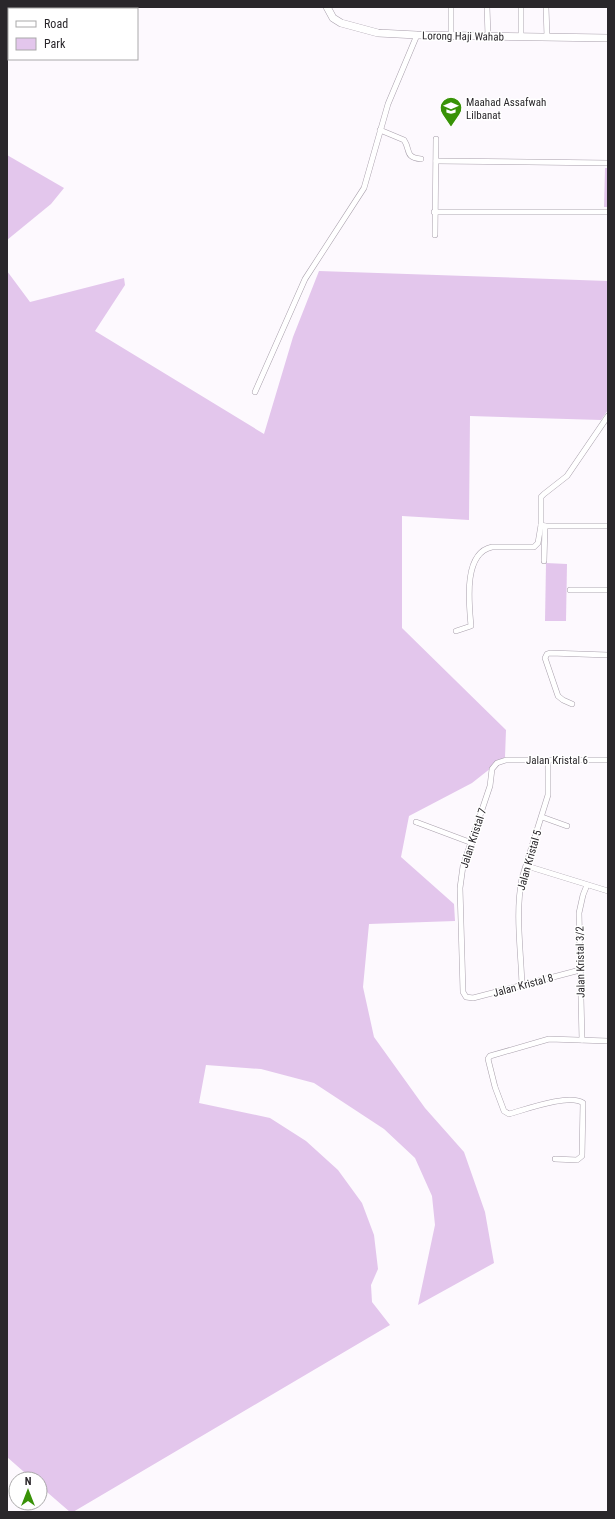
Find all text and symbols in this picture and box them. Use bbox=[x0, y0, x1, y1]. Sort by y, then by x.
legend bbox=[8, 8, 138, 60]
text: Road bbox=[44, 17, 68, 31]
street label: Lorong Haji Wahab bbox=[422, 29, 504, 44]
text: Park bbox=[44, 37, 66, 51]
school or university icon: Maahad Assafwah Lilbanat bbox=[438, 95, 464, 128]
place label: Maahad Assafwah Lilbanat bbox=[466, 96, 546, 122]
street label: Jalan Kristal 6 bbox=[526, 754, 588, 767]
street label: Jalan Kristal 7 bbox=[458, 807, 489, 870]
street label: Jalan Kristal 5 bbox=[515, 828, 544, 892]
street label: Jalan Kristal 3/2 bbox=[573, 926, 588, 998]
street label: Jalan Kristal 8 bbox=[491, 971, 555, 1000]
north arrow bbox=[8, 1471, 48, 1511]
text: N bbox=[25, 1475, 32, 1488]

